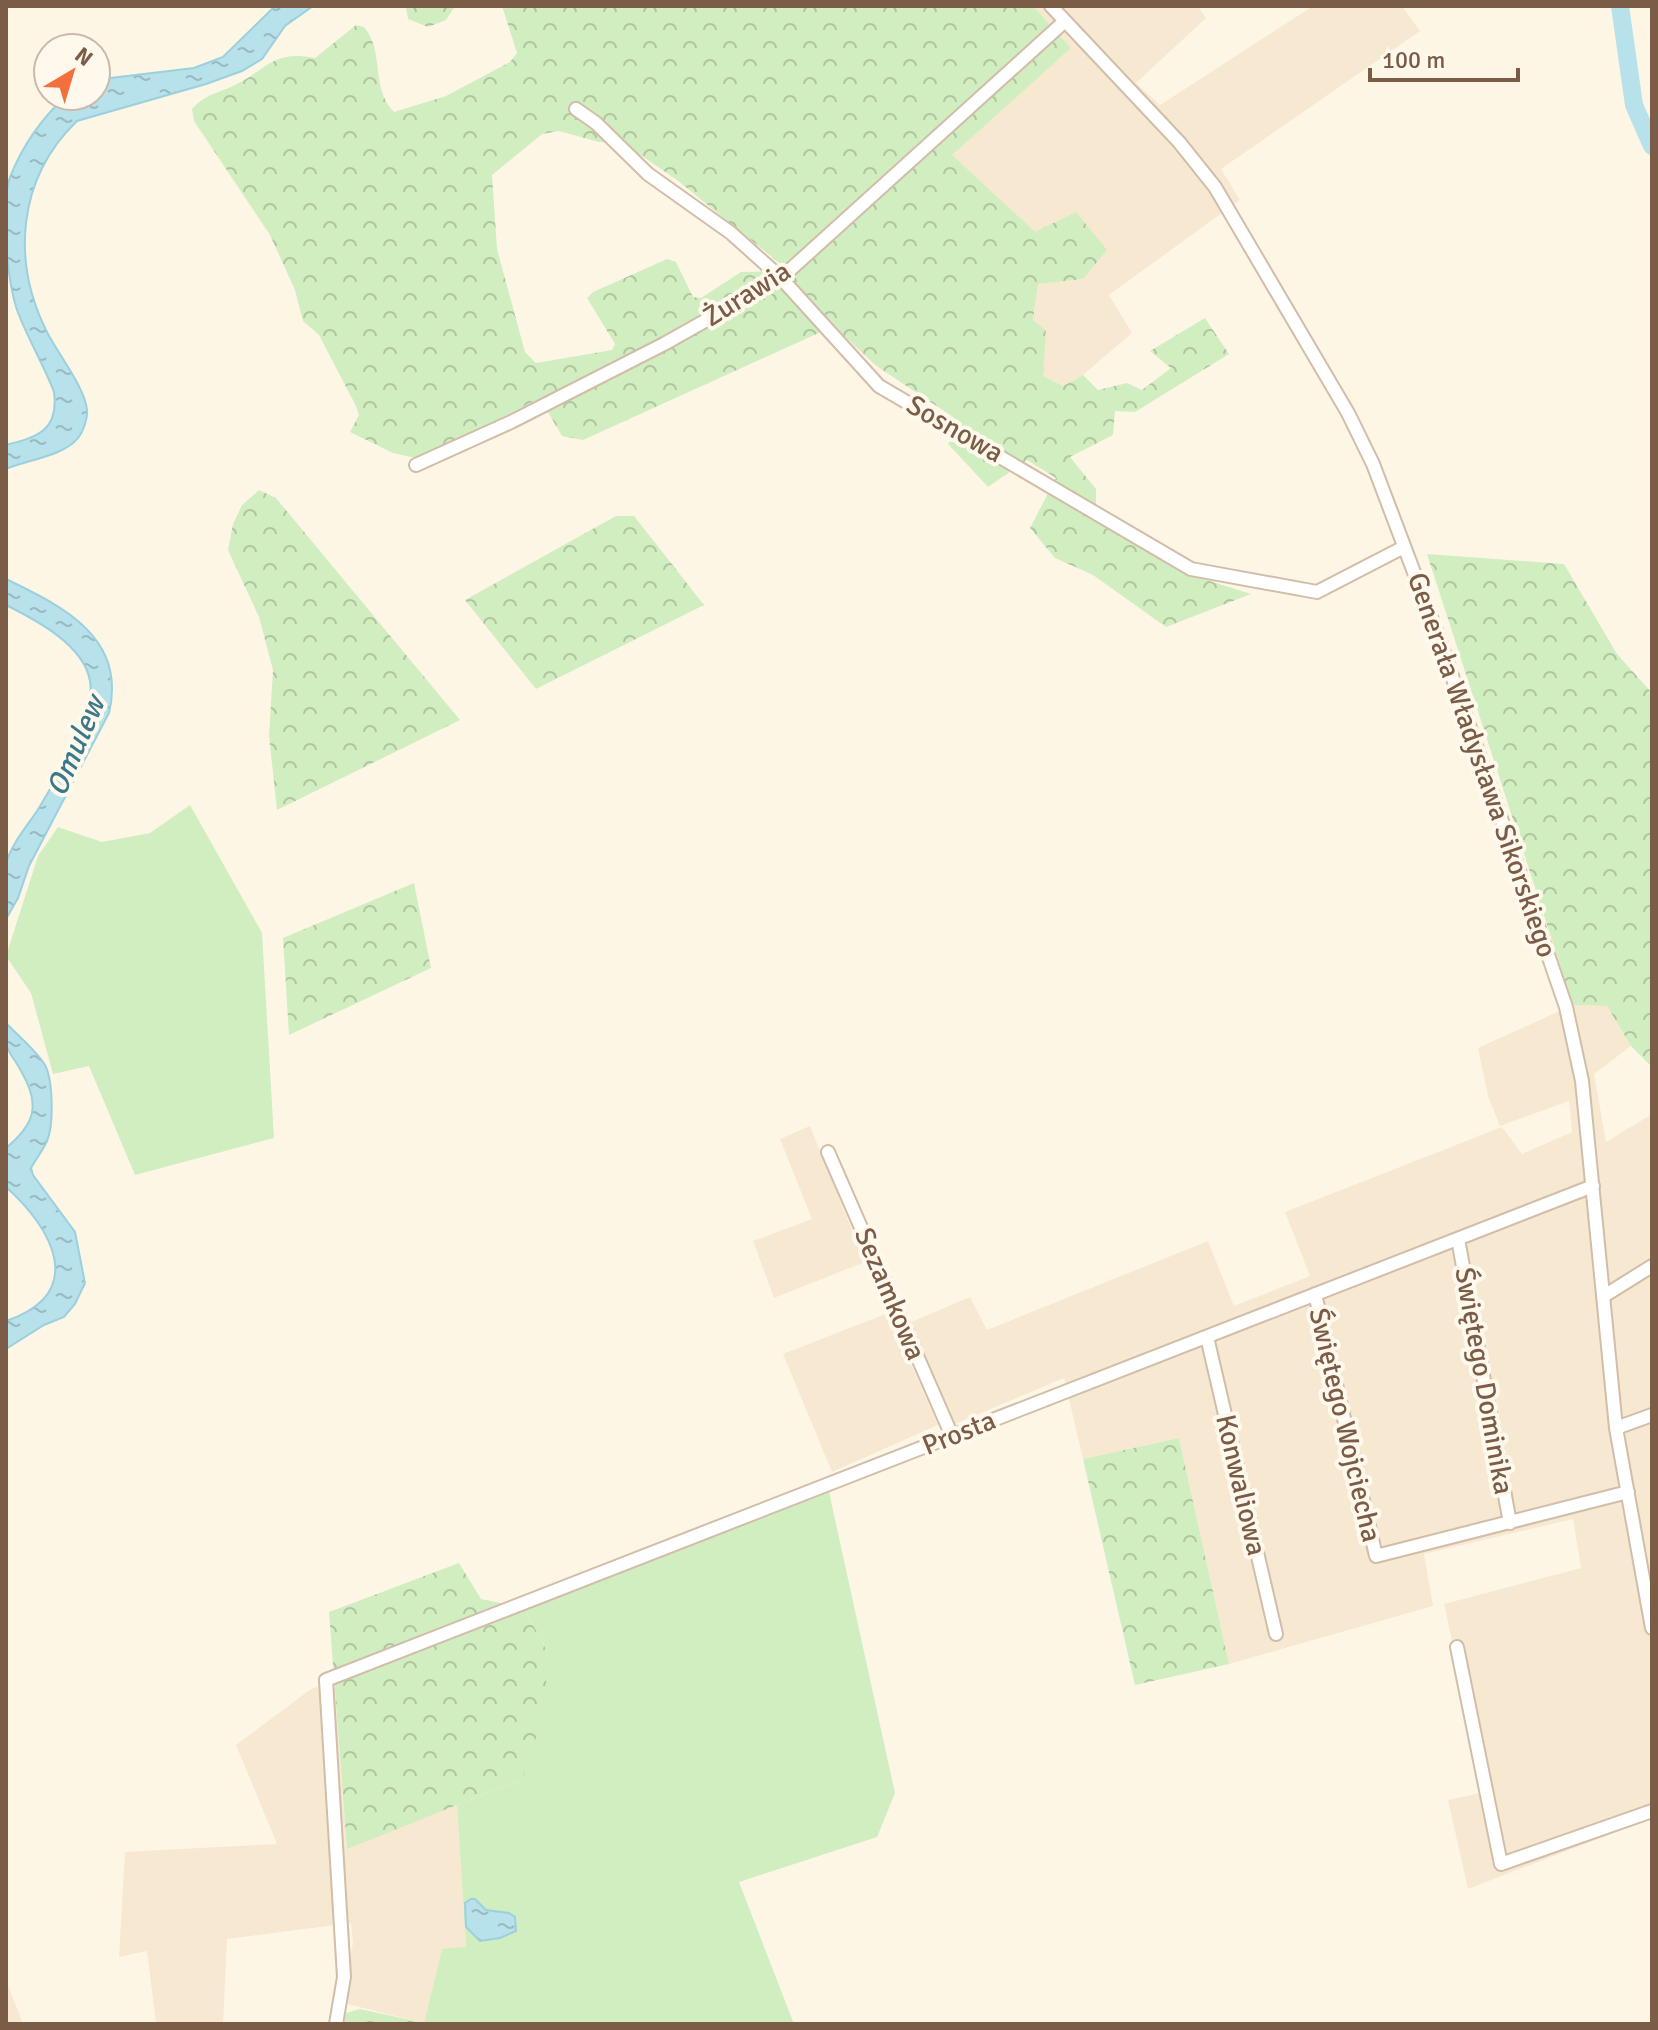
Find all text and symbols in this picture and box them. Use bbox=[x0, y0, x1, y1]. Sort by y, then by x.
north arrow bbox=[32, 32, 112, 112]
scale bar bbox=[1370, 32, 1518, 82]
text: N bbox=[70, 41, 98, 72]
text: 100 m bbox=[1382, 45, 1445, 75]
street label: Żurawia bbox=[697, 254, 797, 334]
street label: Sosnowa bbox=[901, 388, 1009, 470]
street label: Generała Władysława Sikorskiego bbox=[1400, 568, 1564, 962]
water label: Omulew bbox=[38, 687, 115, 802]
street label: Sezamkowa bbox=[847, 1223, 933, 1365]
street label: Świętego Dominika bbox=[1447, 1265, 1521, 1497]
street label: Świętego Wojciecha bbox=[1302, 1305, 1388, 1545]
street label: Prosta bbox=[917, 1403, 1001, 1463]
street label: Konwaliowa bbox=[1208, 1411, 1274, 1559]

